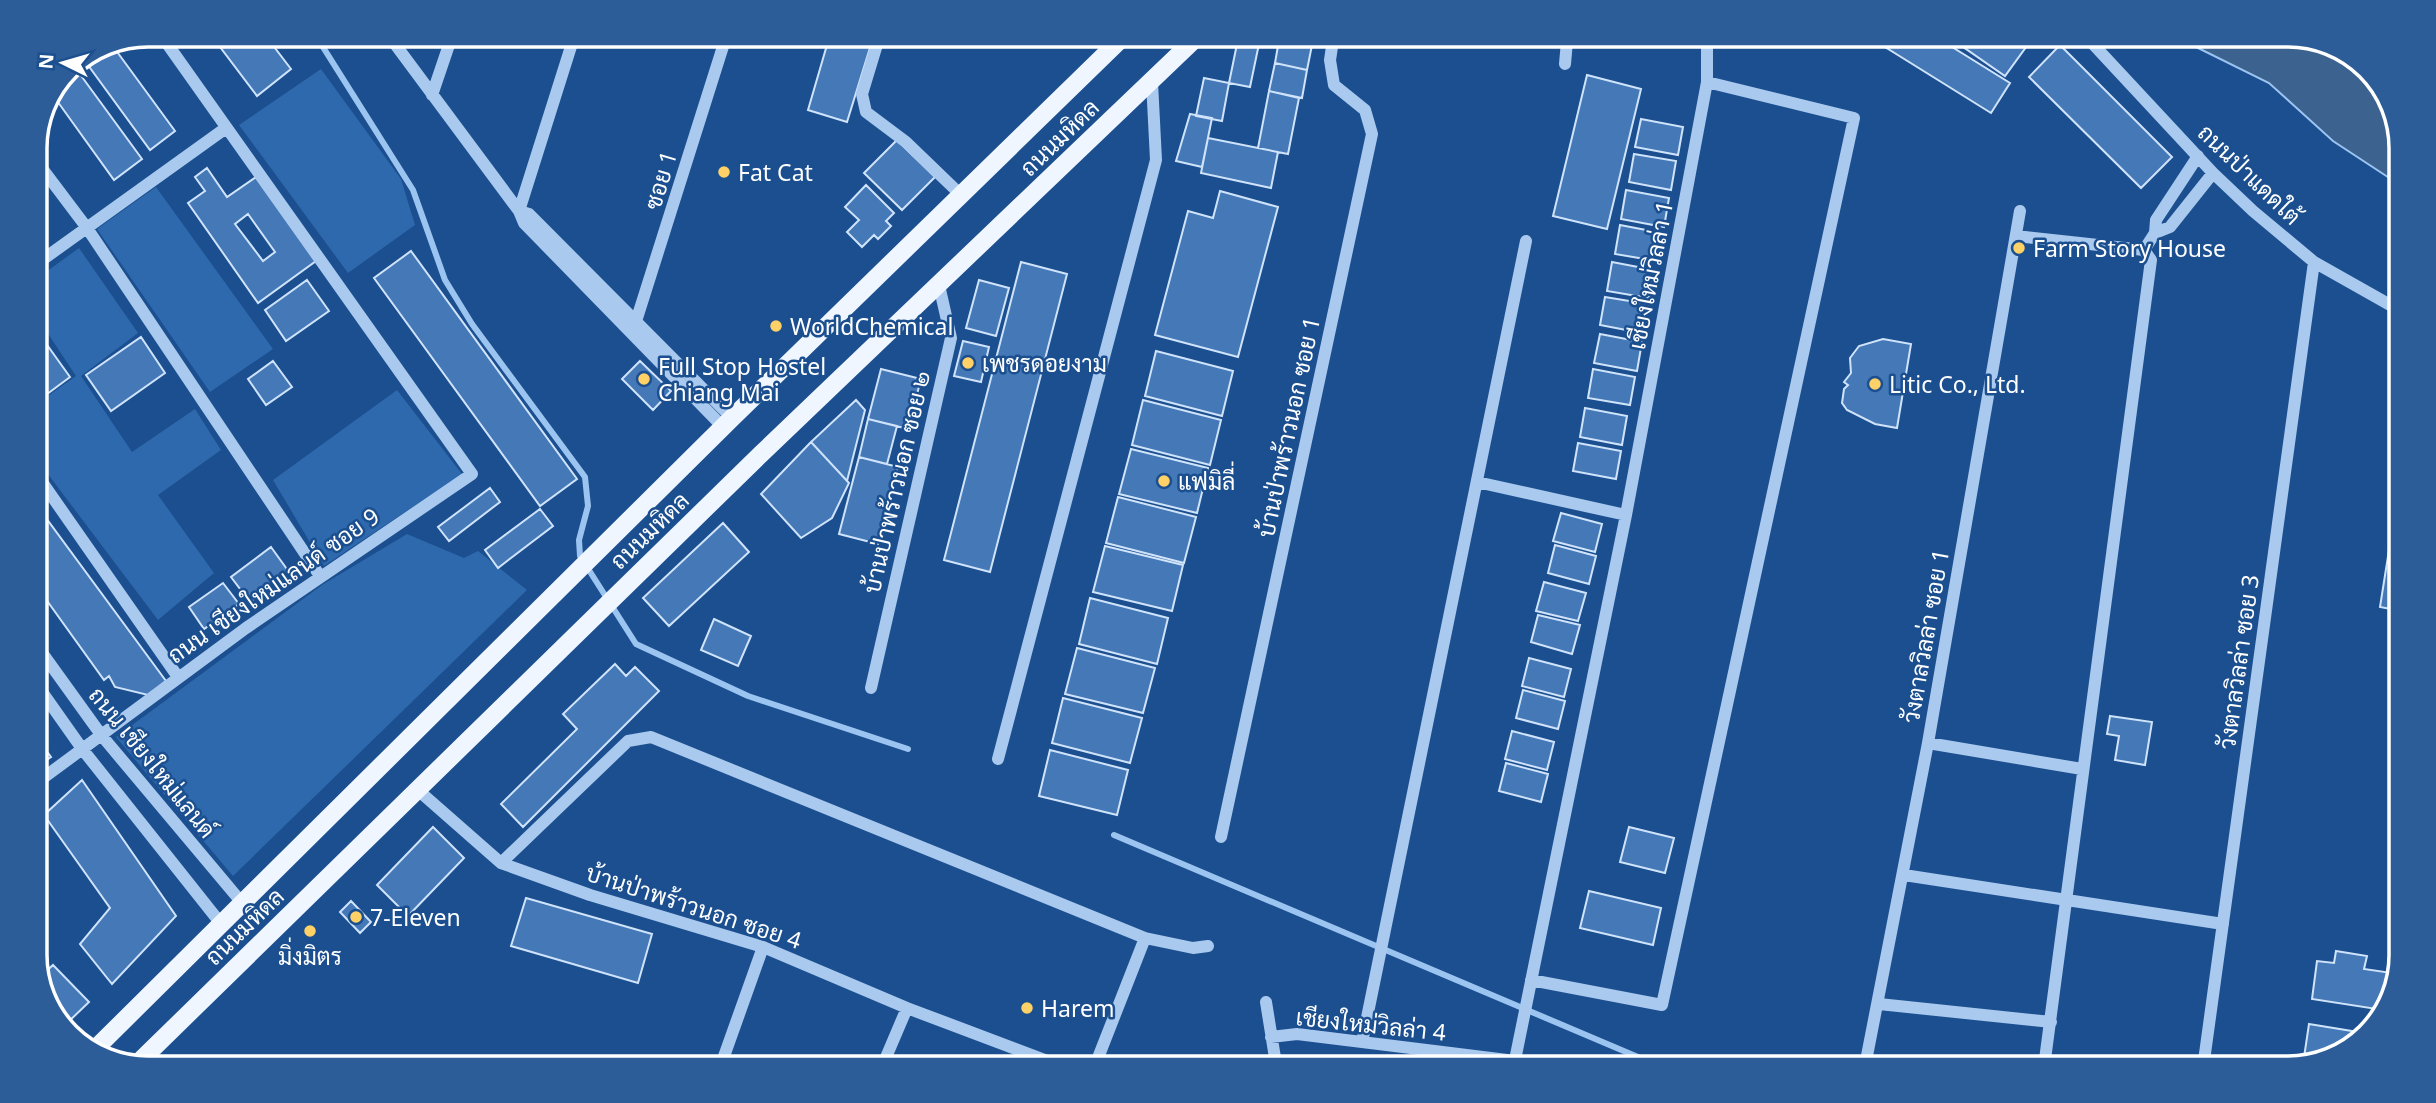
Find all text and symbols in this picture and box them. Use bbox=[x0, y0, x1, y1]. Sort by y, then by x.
north arrow bbox=[28, 28, 98, 98]
text: N bbox=[32, 53, 60, 70]
street label: ถนนมหิดล bbox=[1013, 91, 1105, 183]
street label: ถนนป่าแดดใต้ bbox=[2191, 117, 2309, 232]
street label: ซอย 1 bbox=[636, 147, 684, 213]
place label: Fat Cat bbox=[738, 156, 813, 188]
marker: Fat Cat bbox=[716, 164, 732, 180]
street label: เชียงใหม่วิลล่า 1 bbox=[1620, 198, 1680, 352]
place label: Farm Story House bbox=[2033, 232, 2226, 264]
marker: Farm Story House bbox=[2011, 240, 2027, 256]
place label: WorldChemical bbox=[790, 310, 953, 342]
street label: บ้านป่าพร้าวนอก ซอย 1 bbox=[1249, 314, 1327, 540]
marker: WorldChemical bbox=[768, 318, 784, 334]
place label: เพชรดอยงาม bbox=[982, 347, 1107, 379]
place label: Full Stop Hostel Chiang Mai bbox=[658, 350, 826, 408]
marker: เพชรดอยงาม bbox=[960, 355, 976, 371]
street label: บ้านป่าพร้าวนอก ซอย ๒ bbox=[855, 368, 937, 596]
place label: Litic Co., Ltd. bbox=[1889, 368, 2026, 400]
marker: Full Stop Hostel Chiang Mai bbox=[636, 371, 652, 387]
marker: Litic Co., Ltd. bbox=[1867, 376, 1883, 392]
place label: แฟมิลี่ bbox=[1178, 461, 1235, 497]
marker: แฟมิลี่ bbox=[1156, 473, 1172, 489]
street label: ถนนมหิดล bbox=[603, 484, 695, 576]
street label: ถนน เชียงใหม่แลนด์ ซอย 9 bbox=[161, 500, 385, 670]
street label: วังตาลวิลล่า ซอย 1 bbox=[1894, 546, 1956, 726]
street label: วังตาลวิลล่า ซอย 3 bbox=[2210, 573, 2266, 751]
street label: ถนน เชียงใหม่แลนด์ bbox=[82, 680, 224, 844]
street label: บ้านป่าพร้าวนอก ซอย 4 bbox=[582, 856, 806, 956]
street label: ถนนมหิดล bbox=[198, 880, 290, 972]
place label: 7-Eleven bbox=[370, 901, 461, 933]
marker: 7-Eleven bbox=[348, 909, 364, 925]
marker: มิ่งมิตร bbox=[302, 923, 318, 939]
place label: มิ่งมิตร bbox=[278, 937, 342, 972]
place label: Harem bbox=[1041, 992, 1114, 1024]
marker: Harem bbox=[1019, 1000, 1035, 1016]
street label: เชียงใหม่วิลล่า 4 bbox=[1294, 1000, 1448, 1048]

